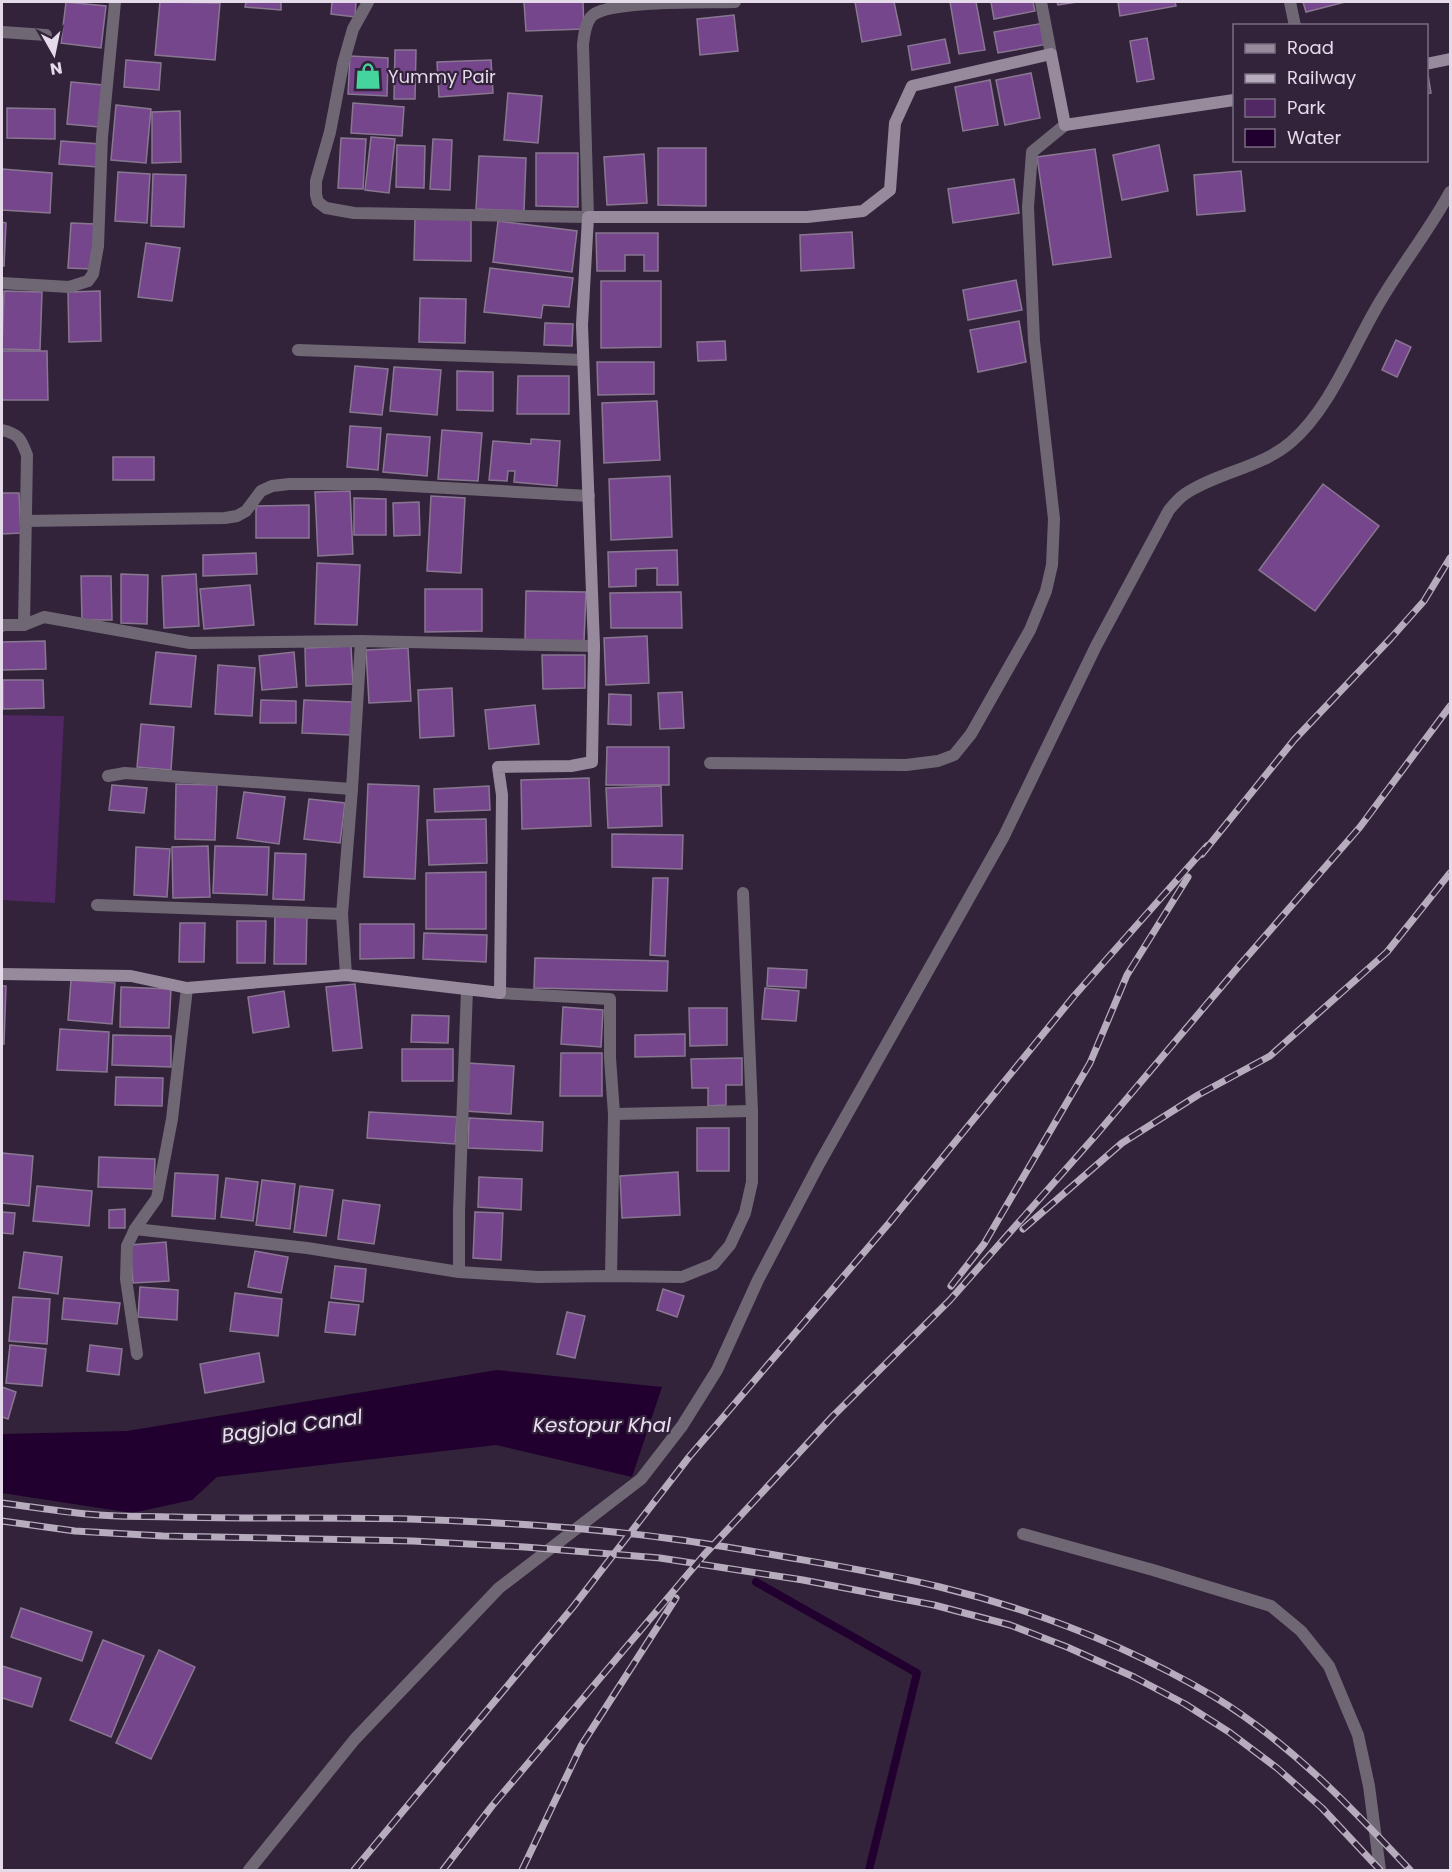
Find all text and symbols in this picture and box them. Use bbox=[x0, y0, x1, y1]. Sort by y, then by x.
north arrow bbox=[24, 24, 84, 84]
legend bbox=[1233, 24, 1428, 162]
text: Road bbox=[1287, 35, 1334, 60]
text: N bbox=[49, 56, 64, 81]
shop icon: Yummy Pair bbox=[353, 61, 383, 91]
place label: Yummy Pair bbox=[388, 64, 496, 89]
text: Railway bbox=[1287, 65, 1356, 90]
text: Park bbox=[1287, 95, 1326, 120]
text: Water bbox=[1287, 125, 1341, 150]
water label: Bagjola Canal bbox=[220, 1402, 364, 1450]
water label: Kestopur Khal bbox=[533, 1411, 671, 1439]

